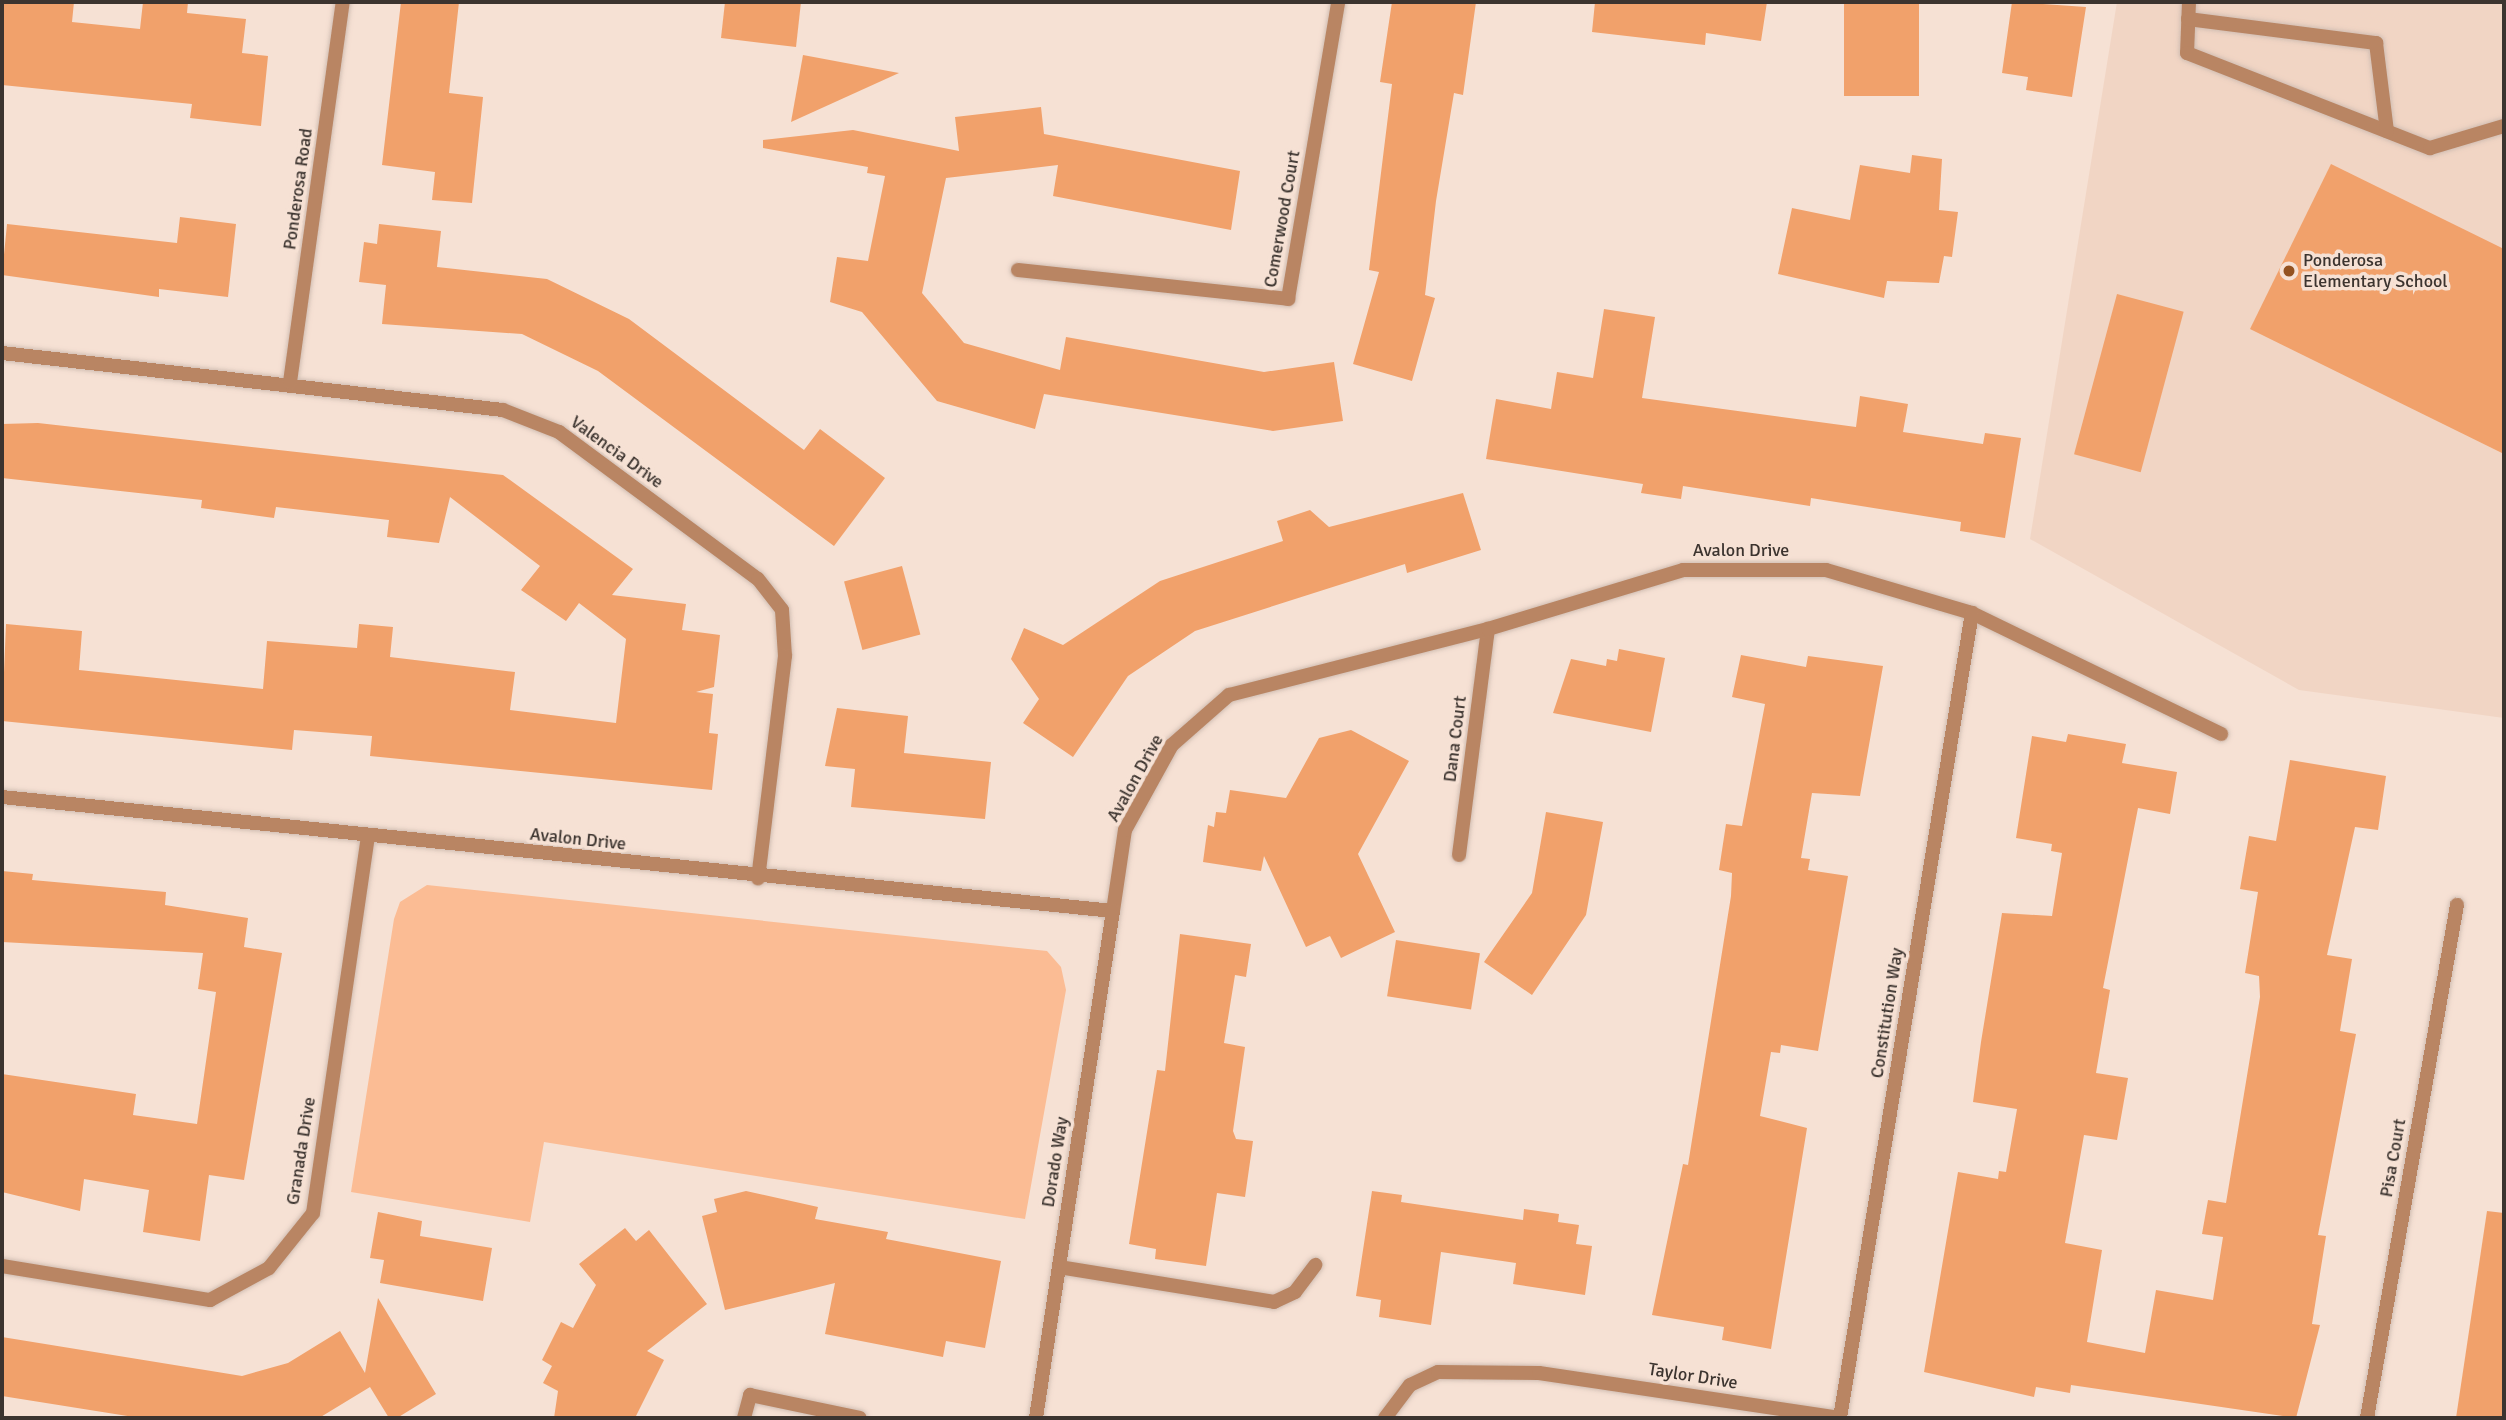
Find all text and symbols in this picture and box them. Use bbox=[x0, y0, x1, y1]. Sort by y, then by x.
street label: Ponderosa Road bbox=[279, 127, 317, 251]
street label: Comerwood Court bbox=[1259, 149, 1305, 289]
place label: Ponderosa Elementary School bbox=[2303, 250, 2448, 292]
marker: Ponderosa Elementary School bbox=[2281, 263, 2297, 279]
street label: Valencia Drive bbox=[566, 411, 668, 493]
street label: Avalon Drive bbox=[1693, 539, 1789, 561]
street label: Dana Court bbox=[1439, 695, 1471, 783]
street label: Avalon Drive bbox=[1102, 731, 1168, 825]
street label: Avalon Drive bbox=[529, 823, 627, 855]
street label: Constitution Way bbox=[1866, 946, 1908, 1080]
street label: Granada Drive bbox=[282, 1096, 320, 1206]
street label: Dorado Way bbox=[1037, 1115, 1073, 1209]
street label: Pisa Court bbox=[2375, 1117, 2411, 1199]
street label: Taylor Drive bbox=[1647, 1358, 1739, 1394]

